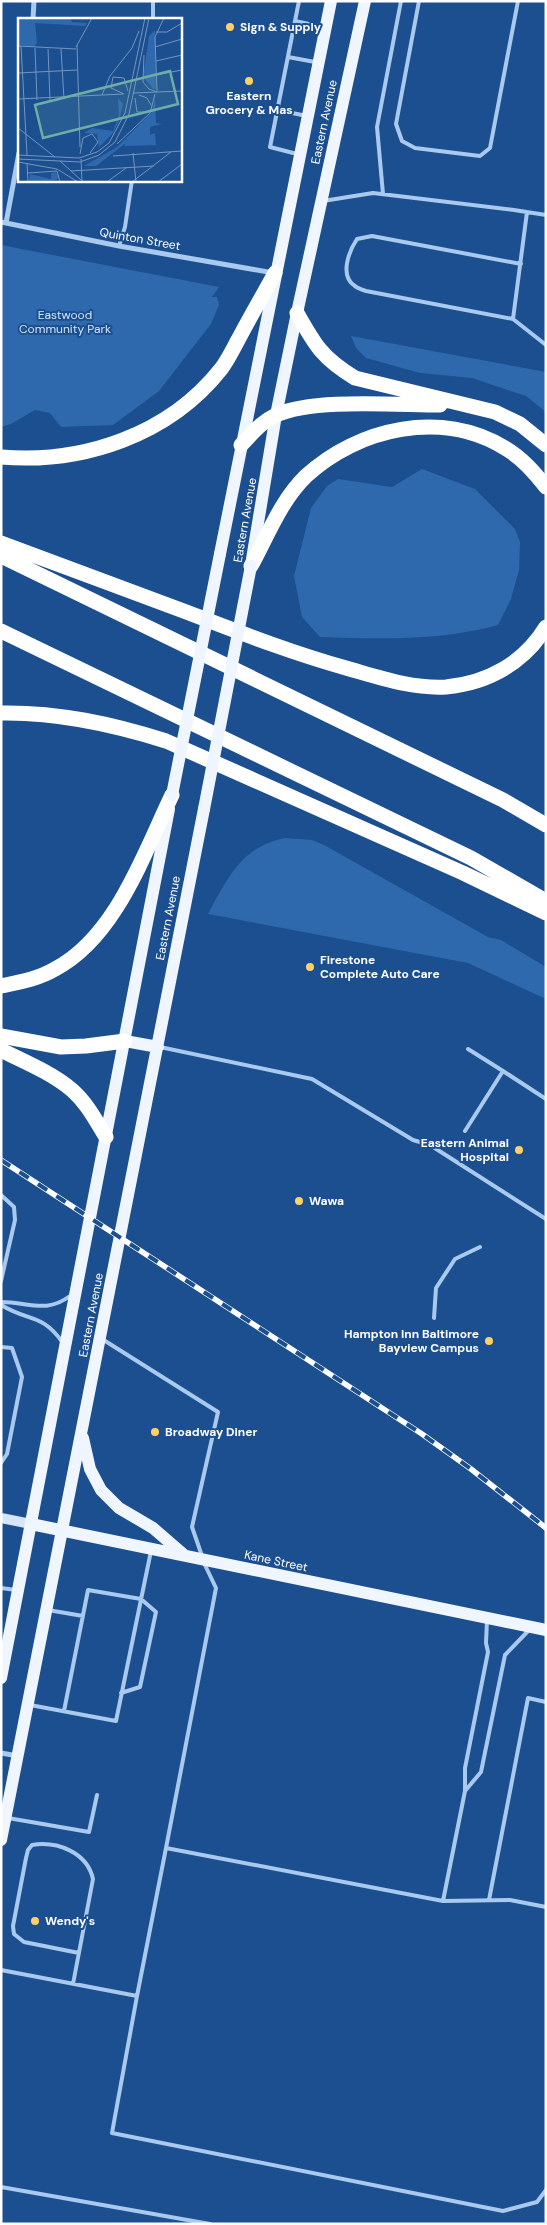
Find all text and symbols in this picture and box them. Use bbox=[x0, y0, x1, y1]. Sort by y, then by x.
inset map bbox=[18, 18, 181, 181]
place label: Sign & Supply bbox=[240, 19, 322, 35]
marker: Sign & Supply bbox=[224, 21, 236, 33]
marker: Eastern Grocery & Mas bbox=[243, 75, 255, 87]
street label: Eastern Avenue bbox=[307, 78, 341, 166]
place label: Eastern Grocery & Mas bbox=[205, 88, 293, 118]
street label: Quinton Street bbox=[98, 224, 182, 254]
park label: Eastwood Community Park bbox=[19, 307, 111, 337]
street label: Eastern Avenue bbox=[230, 476, 260, 564]
street label: Eastern Avenue bbox=[152, 874, 184, 962]
place label: Firestone Complete Auto Care bbox=[320, 952, 440, 982]
marker: Firestone Complete Auto Care bbox=[304, 961, 316, 973]
place label: Eastern Animal Hospital bbox=[421, 1135, 509, 1165]
marker: Eastern Animal Hospital bbox=[513, 1144, 525, 1156]
place label: Wawa bbox=[309, 1193, 344, 1209]
marker: Wawa bbox=[293, 1195, 305, 1207]
street label: Eastern Avenue bbox=[75, 1271, 107, 1359]
place label: Hampton Inn Baltimore Bayview Campus bbox=[344, 1326, 479, 1356]
marker: Hampton Inn Baltimore Bayview Campus bbox=[483, 1335, 495, 1347]
place label: Broadway Diner bbox=[165, 1424, 257, 1440]
marker: Broadway Diner bbox=[149, 1426, 161, 1438]
street label: Kane Street bbox=[243, 1547, 309, 1576]
place label: Wendy's bbox=[45, 1913, 95, 1929]
marker: Wendy's bbox=[29, 1915, 41, 1927]

